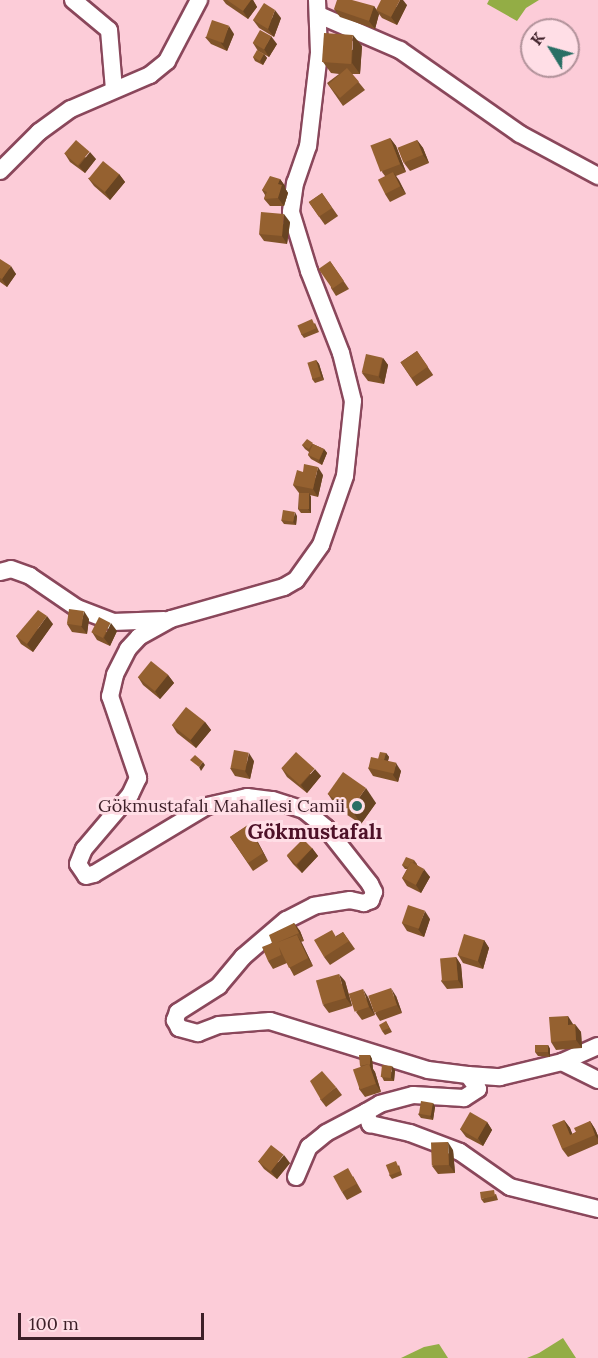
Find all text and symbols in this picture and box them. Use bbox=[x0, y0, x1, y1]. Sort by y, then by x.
north arrow bbox=[520, 18, 580, 78]
text: K bbox=[526, 28, 549, 49]
place label: Gökmustafalı Mahallesi Camii bbox=[98, 795, 345, 817]
marker: Gökmustafalı Mahallesi Camii bbox=[350, 799, 364, 813]
district label: Gökmustafalı bbox=[248, 819, 382, 845]
scale bar bbox=[21, 1301, 207, 1339]
text: 100 m bbox=[29, 1312, 79, 1335]

